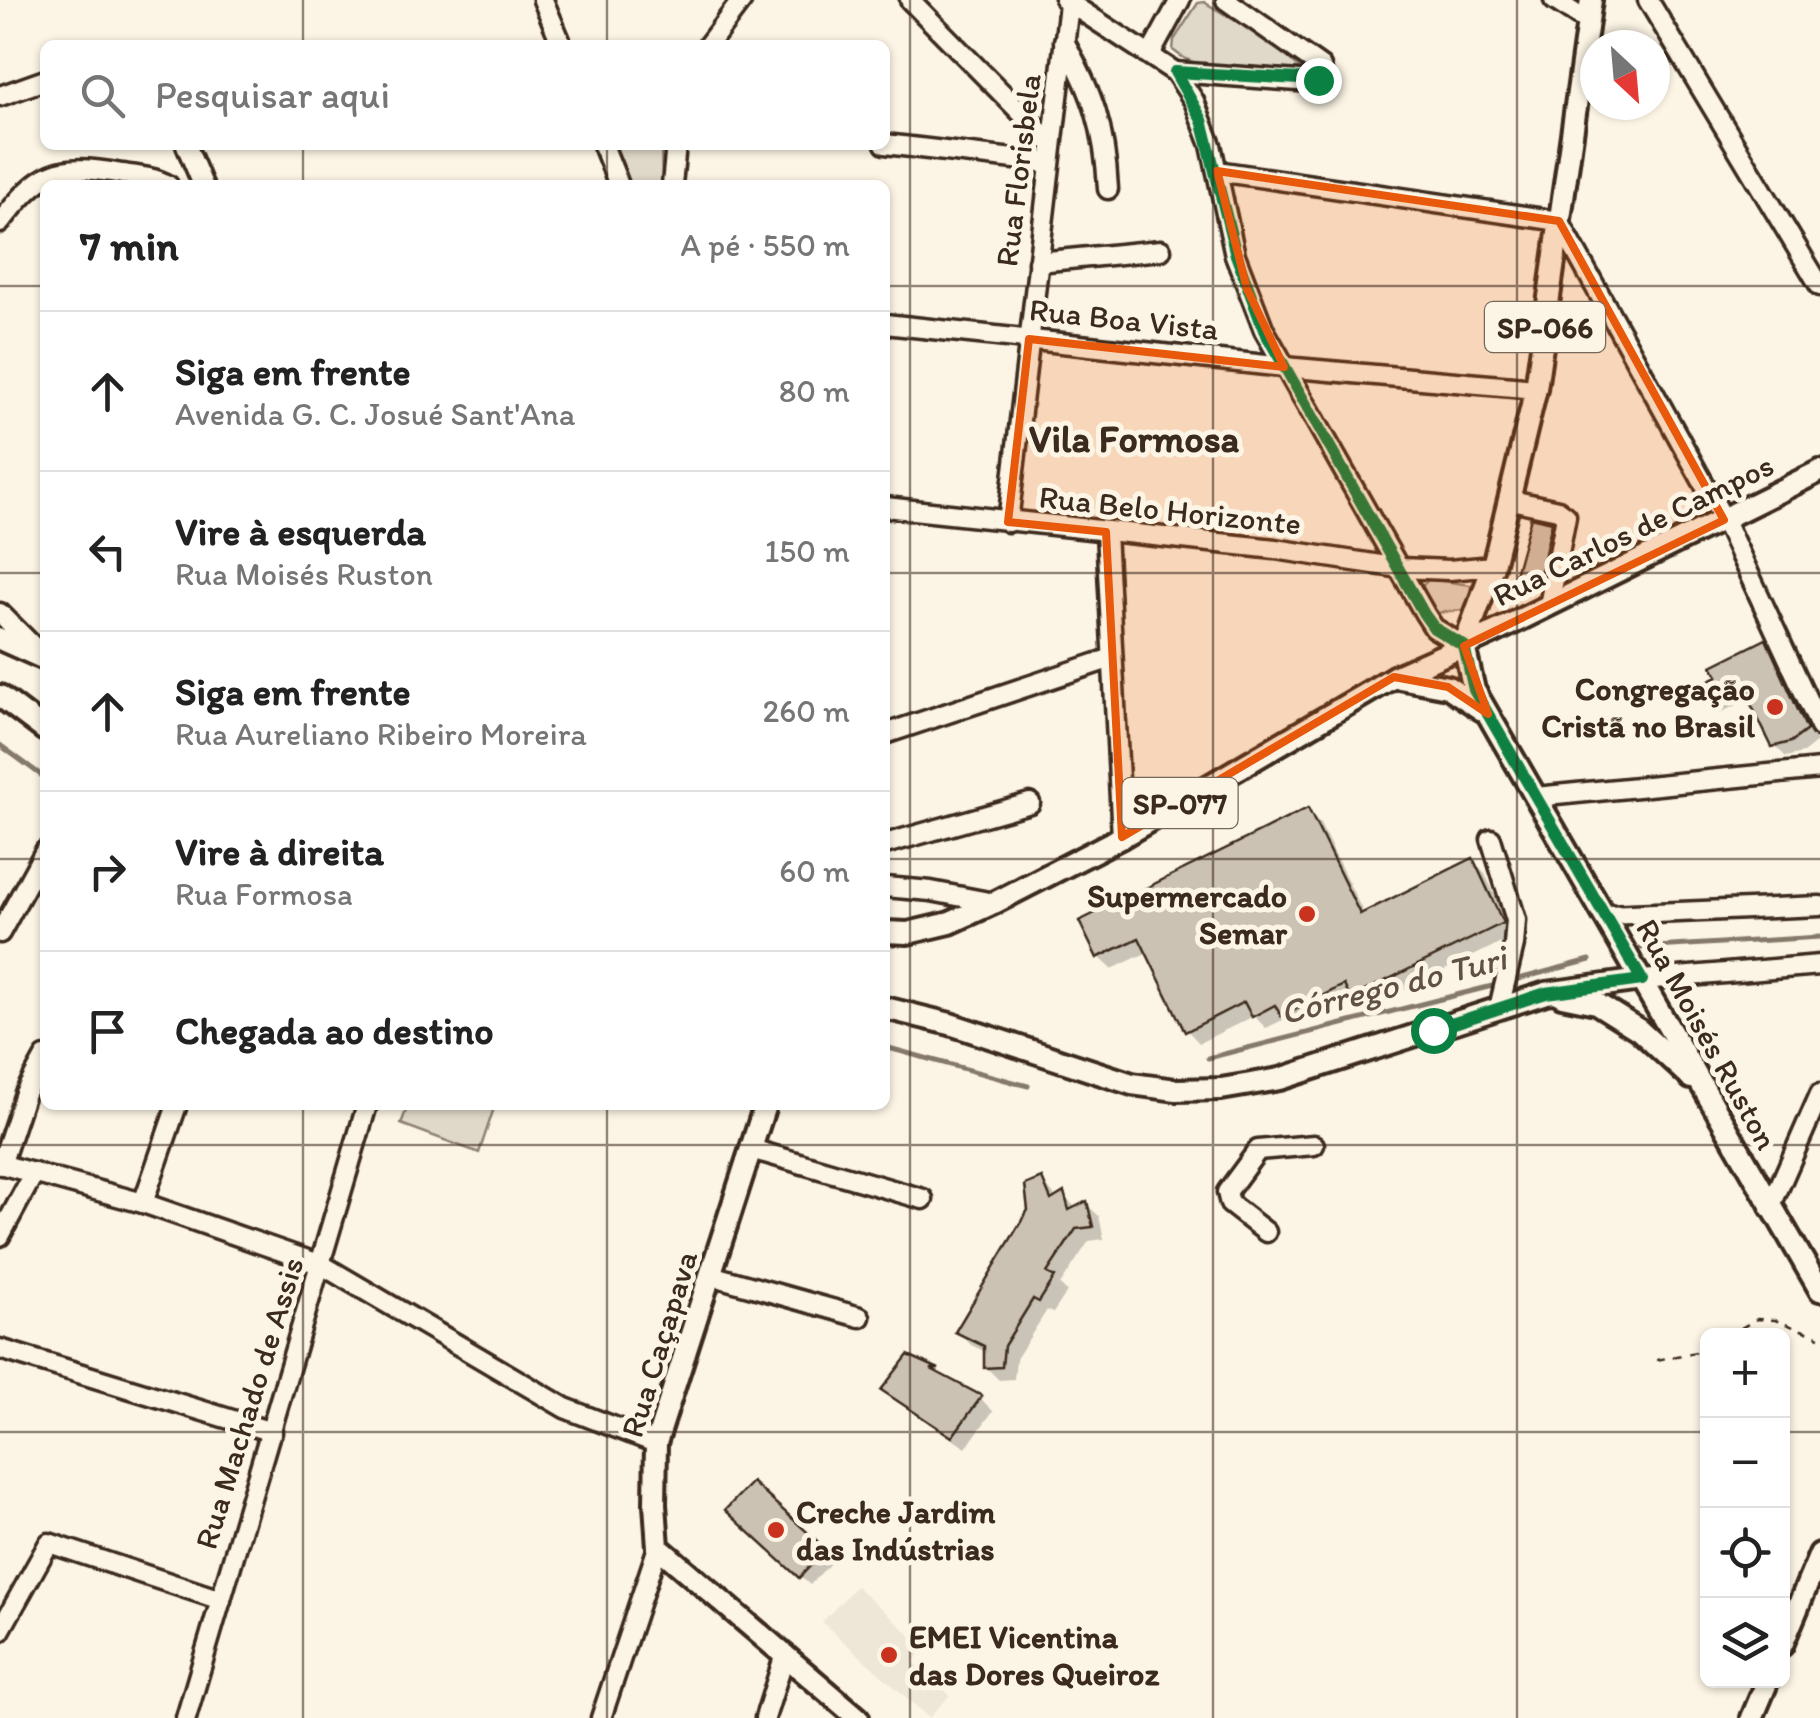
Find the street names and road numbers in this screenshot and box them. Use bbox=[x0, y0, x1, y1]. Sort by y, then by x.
street label: Rua Florisbela bbox=[987, 71, 1049, 269]
street label: Rua Boa Vista bbox=[1027, 290, 1221, 348]
road number: SP-066 bbox=[1485, 302, 1605, 352]
street label: Rua Carlos de Campos bbox=[1486, 446, 1780, 614]
street label: Rua Belo Horizonte bbox=[1037, 477, 1303, 543]
road number: SP-077 bbox=[1122, 778, 1238, 828]
street label: Rua Moisés Ruston bbox=[1628, 912, 1786, 1156]
street label: Rua Caçapava bbox=[613, 1246, 705, 1442]
street label: Rua Machado de Assis bbox=[187, 1252, 311, 1554]

